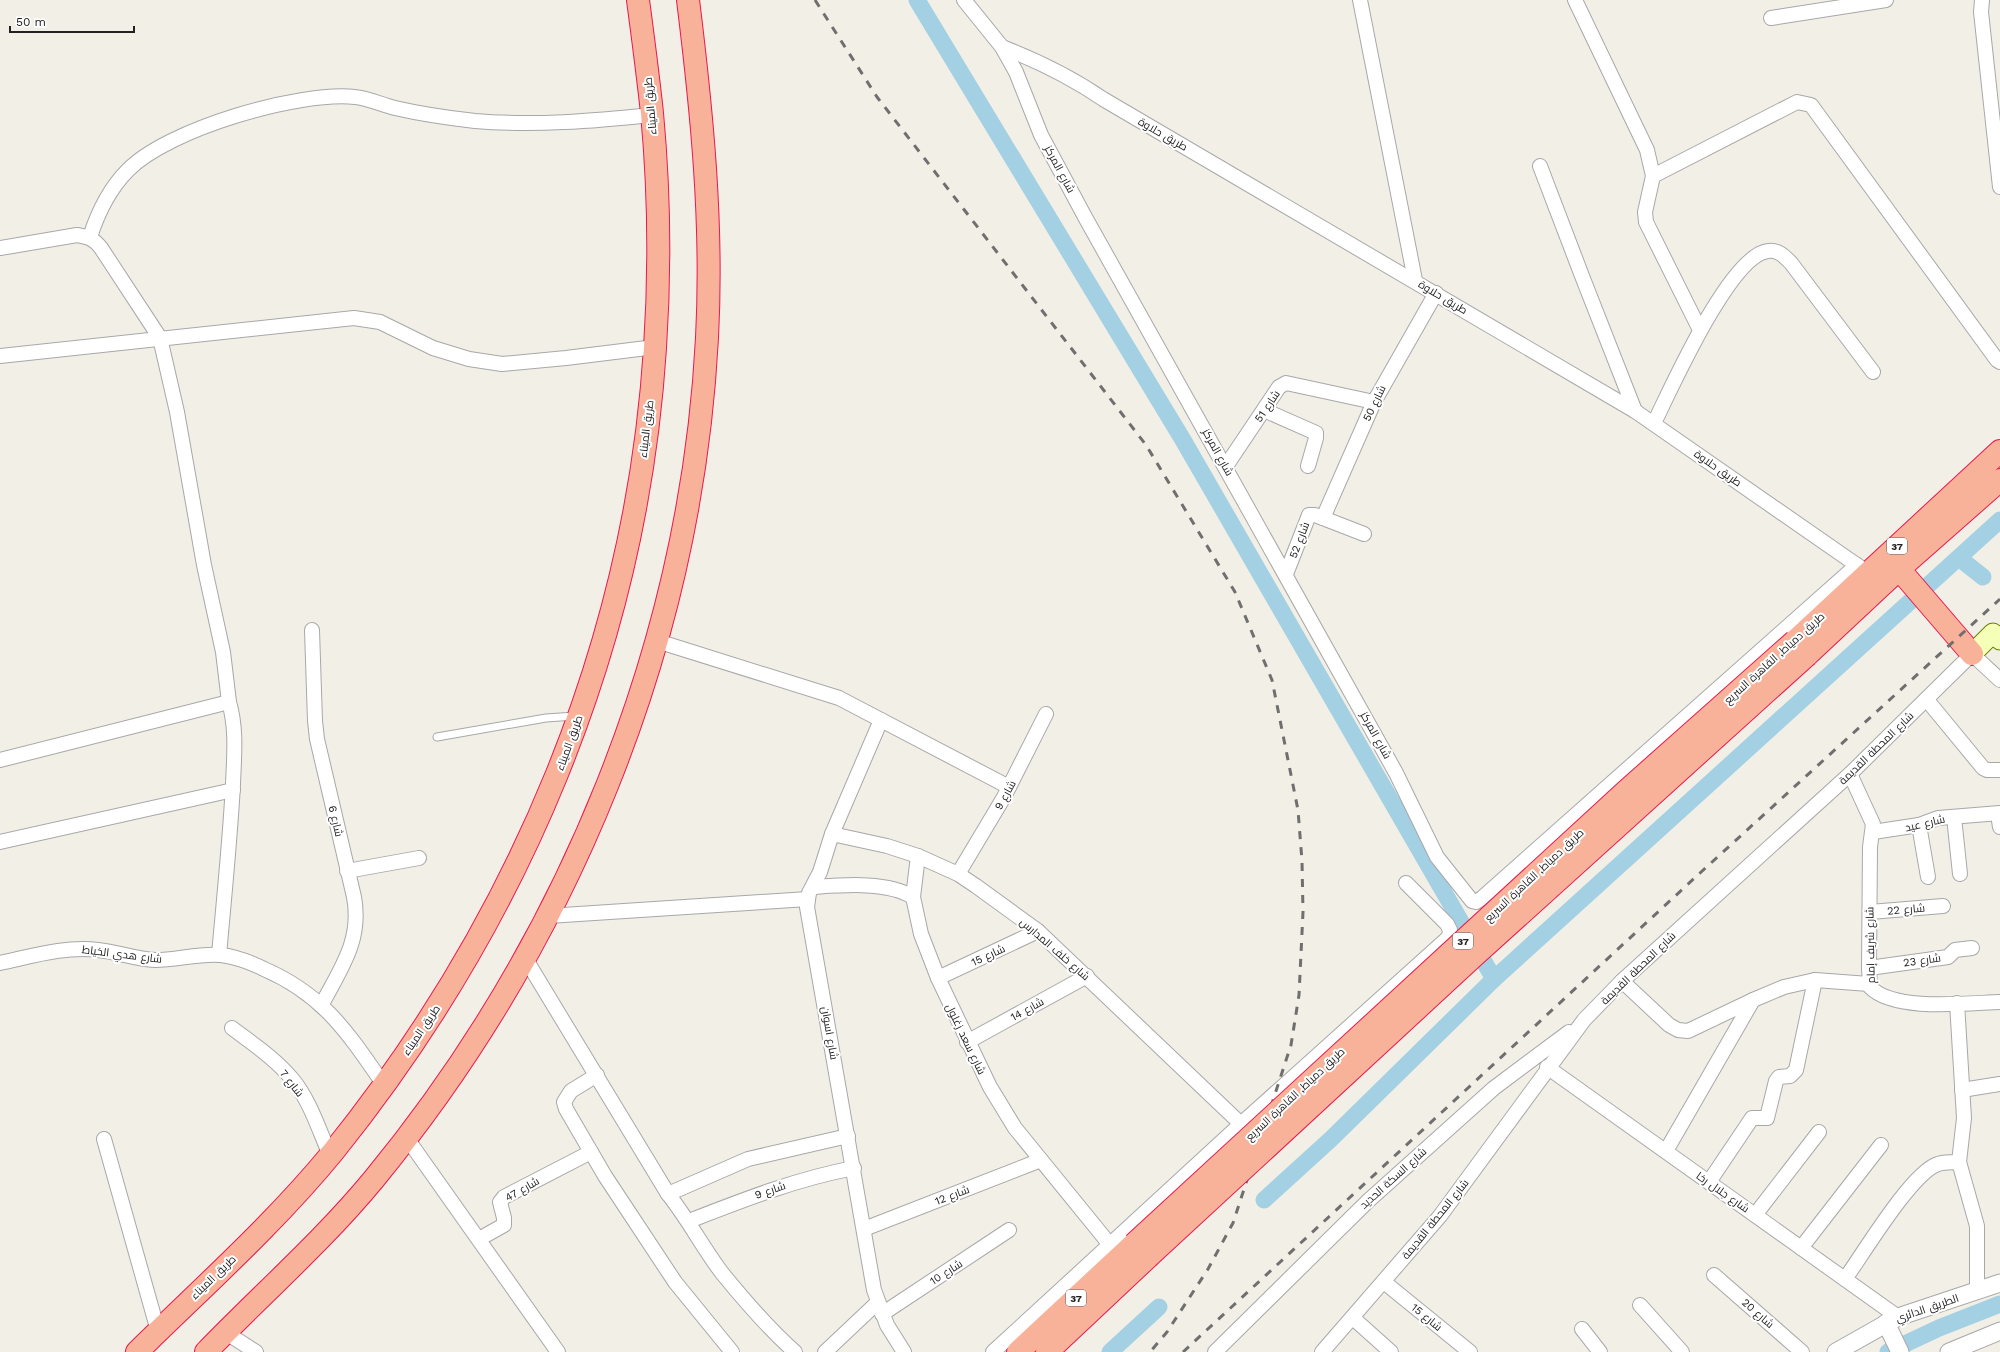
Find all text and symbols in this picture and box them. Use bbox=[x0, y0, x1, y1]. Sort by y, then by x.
scale bar bbox=[10, 8, 134, 34]
text: 50 m bbox=[16, 15, 46, 29]
street label: طريق الميناء bbox=[641, 77, 660, 135]
street label: طريق حلاوة bbox=[1136, 115, 1190, 154]
street label: شارع المركز bbox=[1040, 142, 1077, 196]
street label: طريق حلاوة bbox=[1416, 278, 1470, 317]
street label: شارع 50 bbox=[1360, 383, 1390, 424]
street label: شارع 51 bbox=[1252, 388, 1284, 425]
street label: طريق الميناء bbox=[637, 399, 656, 459]
street label: شارع المركز bbox=[1198, 425, 1236, 479]
street label: طريق حلاوة bbox=[1692, 447, 1744, 489]
street label: شارع 52 bbox=[1287, 520, 1313, 561]
road number: 37 bbox=[1887, 538, 1907, 554]
street label: طريق دمياط, القاهرة السريع bbox=[1721, 610, 1828, 708]
street label: شارع المركز bbox=[1356, 708, 1394, 762]
street label: شارع المحطة القديمة bbox=[1836, 709, 1917, 788]
street label: طريق الميناء bbox=[553, 714, 585, 773]
street label: شارع 9 bbox=[992, 778, 1020, 813]
street label: شارع 6 bbox=[325, 804, 345, 838]
street label: شارع عيد bbox=[1904, 813, 1947, 835]
street label: طريق دمياط, القاهرة السريع bbox=[1482, 826, 1587, 925]
street label: شارع 22 bbox=[1887, 901, 1926, 919]
street label: شارع شريف إمام bbox=[1863, 907, 1879, 983]
street label: شارع خلف المدارس bbox=[1016, 915, 1092, 984]
street label: شارع المحطة القديمة bbox=[1598, 929, 1679, 1008]
road number: 37 bbox=[1453, 933, 1473, 949]
street label: شارع 15 bbox=[969, 942, 1008, 970]
street label: شارع هدي الخياط bbox=[81, 943, 163, 968]
street label: شارع 23 bbox=[1902, 951, 1942, 971]
street label: شارع 14 bbox=[1008, 995, 1047, 1025]
street label: شارع سعد زغلول bbox=[942, 1002, 988, 1077]
street label: طريق الميناء bbox=[400, 1003, 443, 1058]
street label: شارع اسوان bbox=[817, 1005, 841, 1061]
street label: طريق دمياط, القاهرة السريع bbox=[1243, 1045, 1348, 1144]
street label: شارع 7 bbox=[276, 1067, 306, 1100]
street label: شارع السكة الحديد bbox=[1357, 1145, 1430, 1212]
street label: شارع جلال رخا bbox=[1693, 1169, 1752, 1216]
street label: شارع 47 bbox=[503, 1174, 542, 1205]
street label: شارع المحطة القديمة bbox=[1399, 1177, 1472, 1263]
street label: شارع 9 bbox=[753, 1179, 788, 1203]
street label: شارع 12 bbox=[933, 1183, 972, 1209]
street label: طريق الميناء bbox=[188, 1253, 239, 1302]
street label: شارع 10 bbox=[928, 1257, 966, 1289]
road number: 37 bbox=[1066, 1290, 1086, 1306]
street label: الطريق الدائري bbox=[1894, 1292, 1961, 1327]
street label: شارع 20 bbox=[1738, 1296, 1776, 1332]
street label: شارع 15 bbox=[1408, 1301, 1445, 1334]

